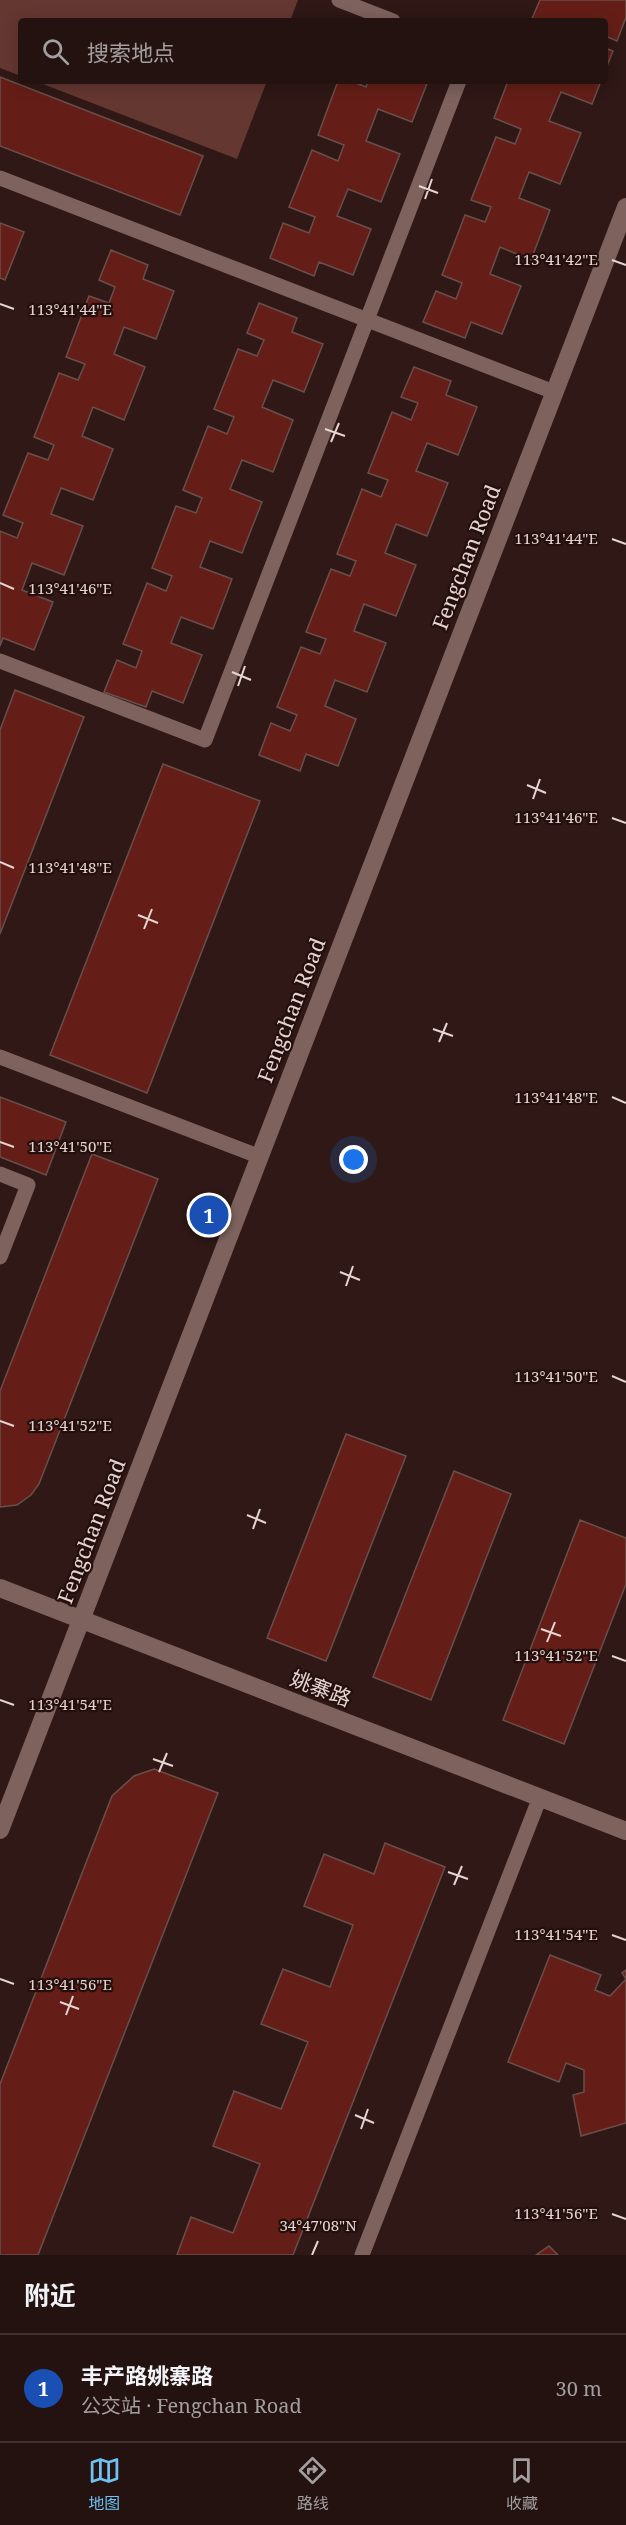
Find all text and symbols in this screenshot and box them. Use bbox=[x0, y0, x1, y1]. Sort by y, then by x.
search box bbox=[18, 18, 608, 84]
icon: search bbox=[39, 35, 72, 68]
text: 搜索地点 bbox=[87, 37, 175, 67]
text: 113°41'42"E bbox=[514, 249, 598, 269]
text: 113°41'44"E bbox=[28, 299, 112, 319]
street label: Fengchan Road bbox=[426, 481, 506, 633]
text: 113°41'44"E bbox=[514, 528, 598, 548]
text: 113°41'46"E bbox=[28, 578, 112, 598]
text: 113°41'46"E bbox=[514, 807, 598, 827]
text: 113°41'48"E bbox=[28, 857, 112, 877]
street label: Fengchan Road bbox=[251, 934, 331, 1086]
text: 113°41'48"E bbox=[514, 1087, 598, 1107]
text: 113°41'50"E bbox=[28, 1136, 112, 1156]
your location bbox=[339, 1145, 368, 1174]
pin: 1 bbox=[190, 1192, 228, 1238]
text: 113°41'50"E bbox=[514, 1366, 598, 1386]
text: 113°41'52"E bbox=[28, 1415, 112, 1435]
street label: Fengchan Road bbox=[51, 1455, 131, 1607]
text: 113°41'52"E bbox=[514, 1645, 598, 1665]
street label: 姚寨路 bbox=[287, 1664, 355, 1712]
text: 113°41'54"E bbox=[28, 1694, 112, 1714]
text: 113°41'54"E bbox=[514, 1924, 598, 1944]
text: 113°41'56"E bbox=[28, 1974, 112, 1994]
text: 113°41'56"E bbox=[514, 2203, 598, 2223]
text: 34°47'08"N bbox=[279, 2215, 357, 2235]
text: 附近 bbox=[24, 2277, 76, 2313]
text: 丰产路姚寨路 bbox=[81, 2360, 213, 2390]
text: 1 bbox=[38, 2375, 49, 2402]
text: 30 m bbox=[556, 2375, 602, 2402]
text: 公交站 · Fengchan Road bbox=[81, 2392, 302, 2419]
tab: 地图 bbox=[88, 2454, 121, 2514]
tab: 路线 bbox=[296, 2454, 329, 2514]
tab: 收藏 bbox=[505, 2454, 538, 2514]

